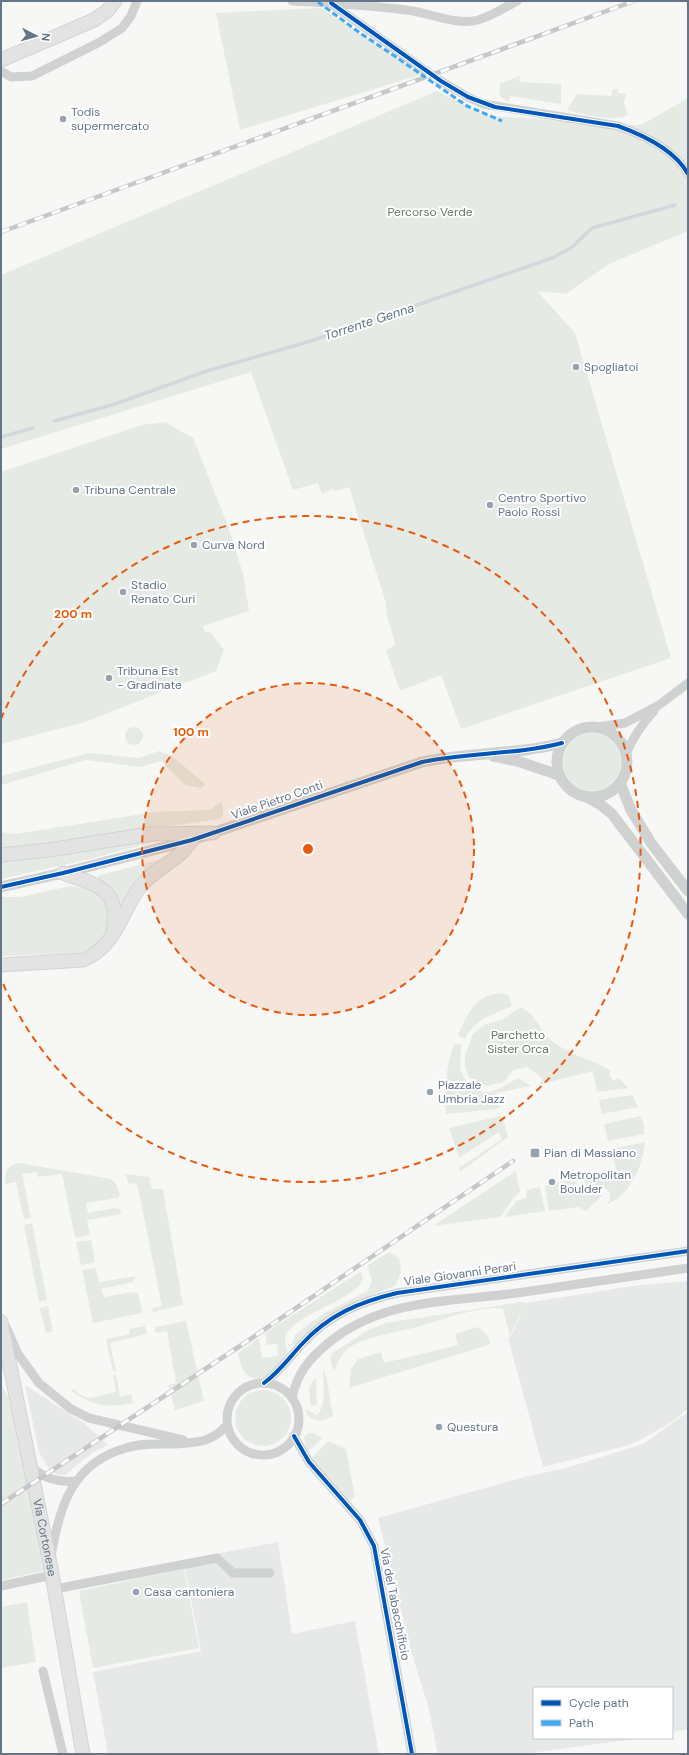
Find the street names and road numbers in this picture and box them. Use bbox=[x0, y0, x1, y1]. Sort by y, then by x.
street label: Viale Pietro Conti bbox=[229, 777, 325, 823]
street label: Viale Giovanni Perari bbox=[403, 1258, 517, 1290]
street label: Via Cortonese bbox=[29, 1497, 60, 1578]
street label: Via del Tabacchificio bbox=[376, 1546, 414, 1662]

